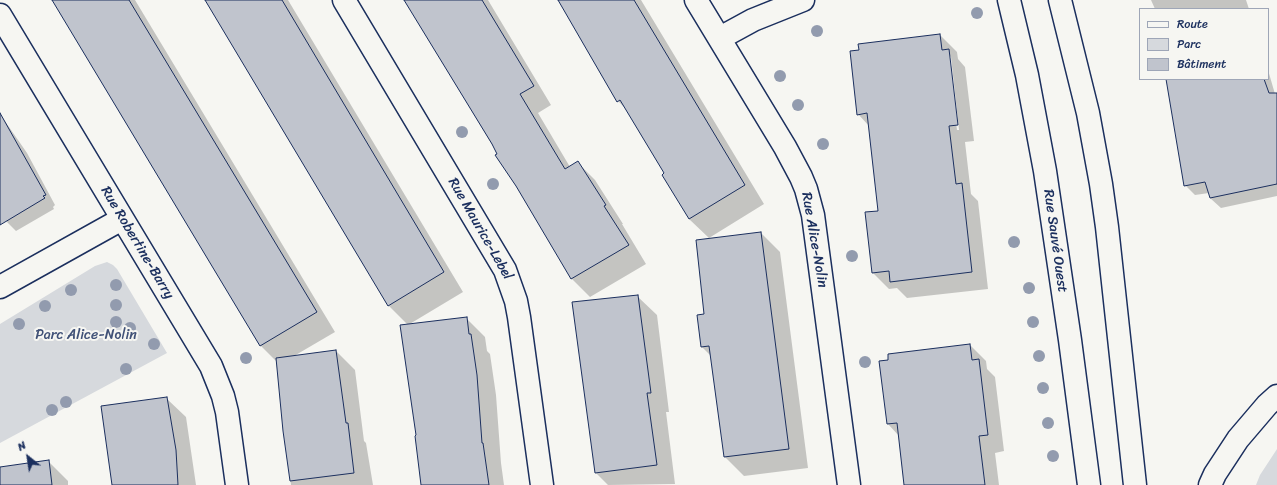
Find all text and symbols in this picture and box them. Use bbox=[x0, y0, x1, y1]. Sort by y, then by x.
legend bbox=[1139, 8, 1269, 80]
text: Route bbox=[1177, 13, 1208, 35]
text: Parc bbox=[1177, 33, 1201, 55]
text: Bâtiment bbox=[1177, 53, 1226, 75]
street label: Rue Maurice-Lebel bbox=[444, 175, 516, 283]
street label: Rue Robertine-Barry bbox=[97, 184, 177, 302]
street label: Rue Sauvé Ouest bbox=[1039, 188, 1071, 294]
street label: Rue Alice-Nolin bbox=[797, 191, 831, 289]
park label: Parc Alice-Nolin bbox=[35, 327, 137, 343]
text: N bbox=[14, 436, 30, 456]
north arrow bbox=[8, 437, 48, 477]

